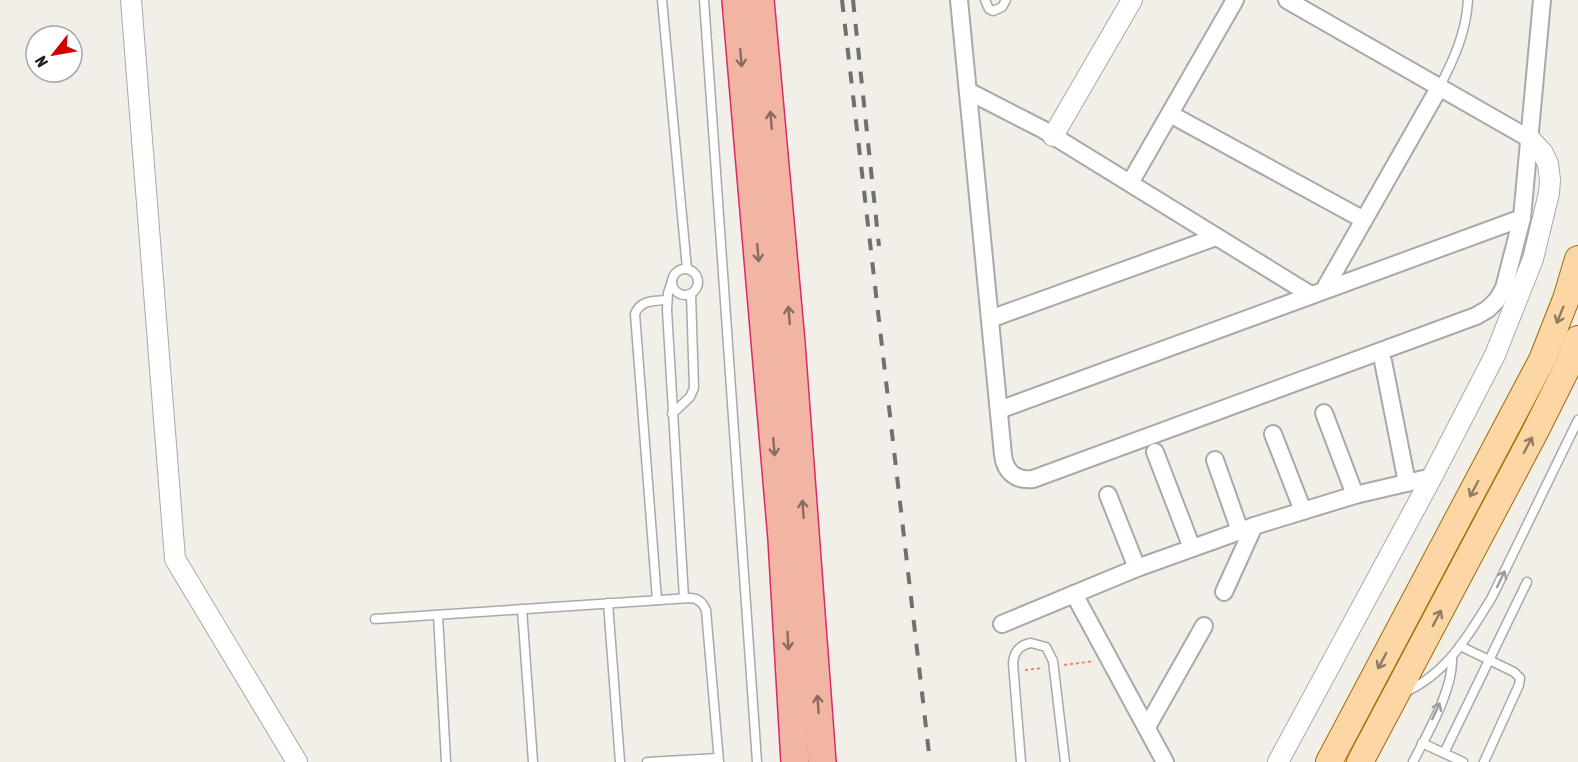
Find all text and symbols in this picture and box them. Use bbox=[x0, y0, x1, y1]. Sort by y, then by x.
north arrow bbox=[24, 24, 84, 84]
one-way arrow bbox=[736, 48, 747, 68]
text: N bbox=[31, 53, 51, 70]
one-way arrow bbox=[765, 111, 776, 131]
one-way arrow bbox=[753, 242, 764, 262]
one-way arrow bbox=[783, 305, 794, 325]
one-way arrow bbox=[1554, 305, 1565, 324]
one-way arrow bbox=[769, 436, 780, 456]
one-way arrow bbox=[1523, 437, 1534, 455]
one-way arrow bbox=[1468, 480, 1479, 498]
one-way arrow bbox=[798, 500, 809, 520]
one-way arrow bbox=[1496, 570, 1508, 588]
one-way arrow bbox=[1431, 610, 1443, 627]
one-way arrow bbox=[783, 631, 794, 651]
one-way arrow bbox=[1376, 652, 1387, 670]
one-way arrow bbox=[812, 694, 823, 714]
one-way arrow bbox=[1431, 703, 1443, 721]

